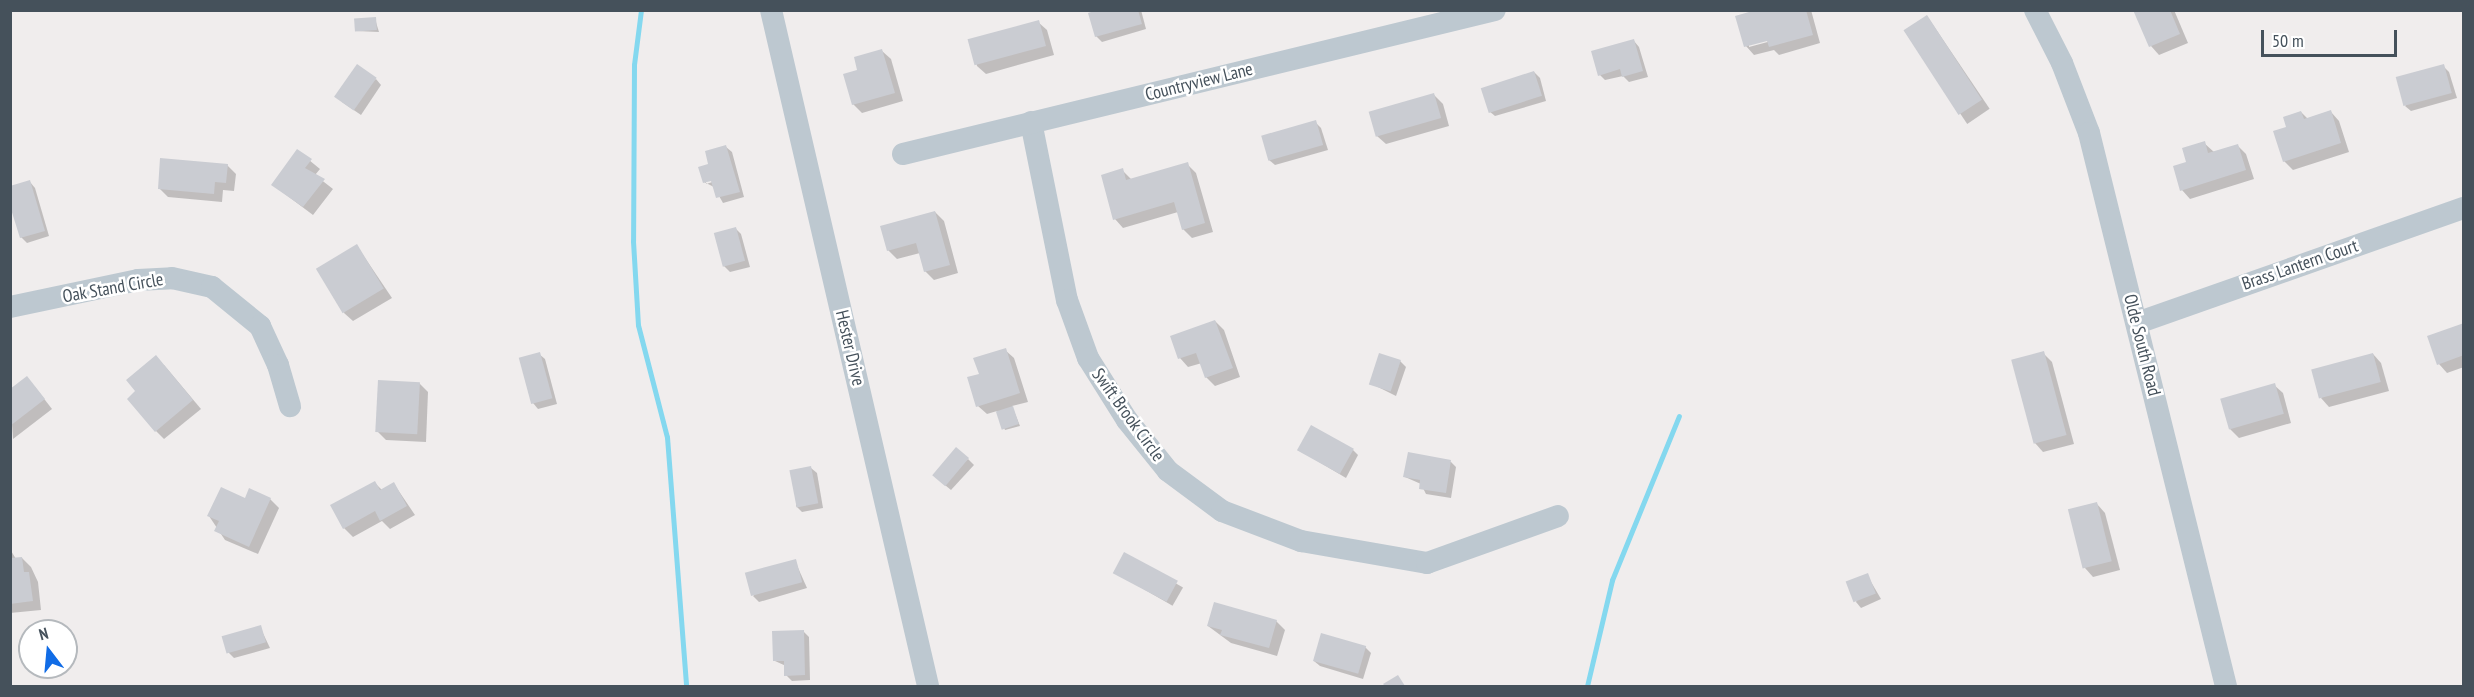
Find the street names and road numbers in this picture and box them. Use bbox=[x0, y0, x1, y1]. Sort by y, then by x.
street label: Countryview Lane bbox=[1143, 58, 1255, 106]
street label: Brass Lantern Court bbox=[2239, 235, 2361, 295]
street label: Oak Stand Circle bbox=[61, 268, 165, 308]
street label: Olde South Road bbox=[2119, 292, 2165, 398]
street label: Hester Drive bbox=[831, 308, 869, 388]
street label: Swift Brook Circle bbox=[1087, 364, 1169, 466]

